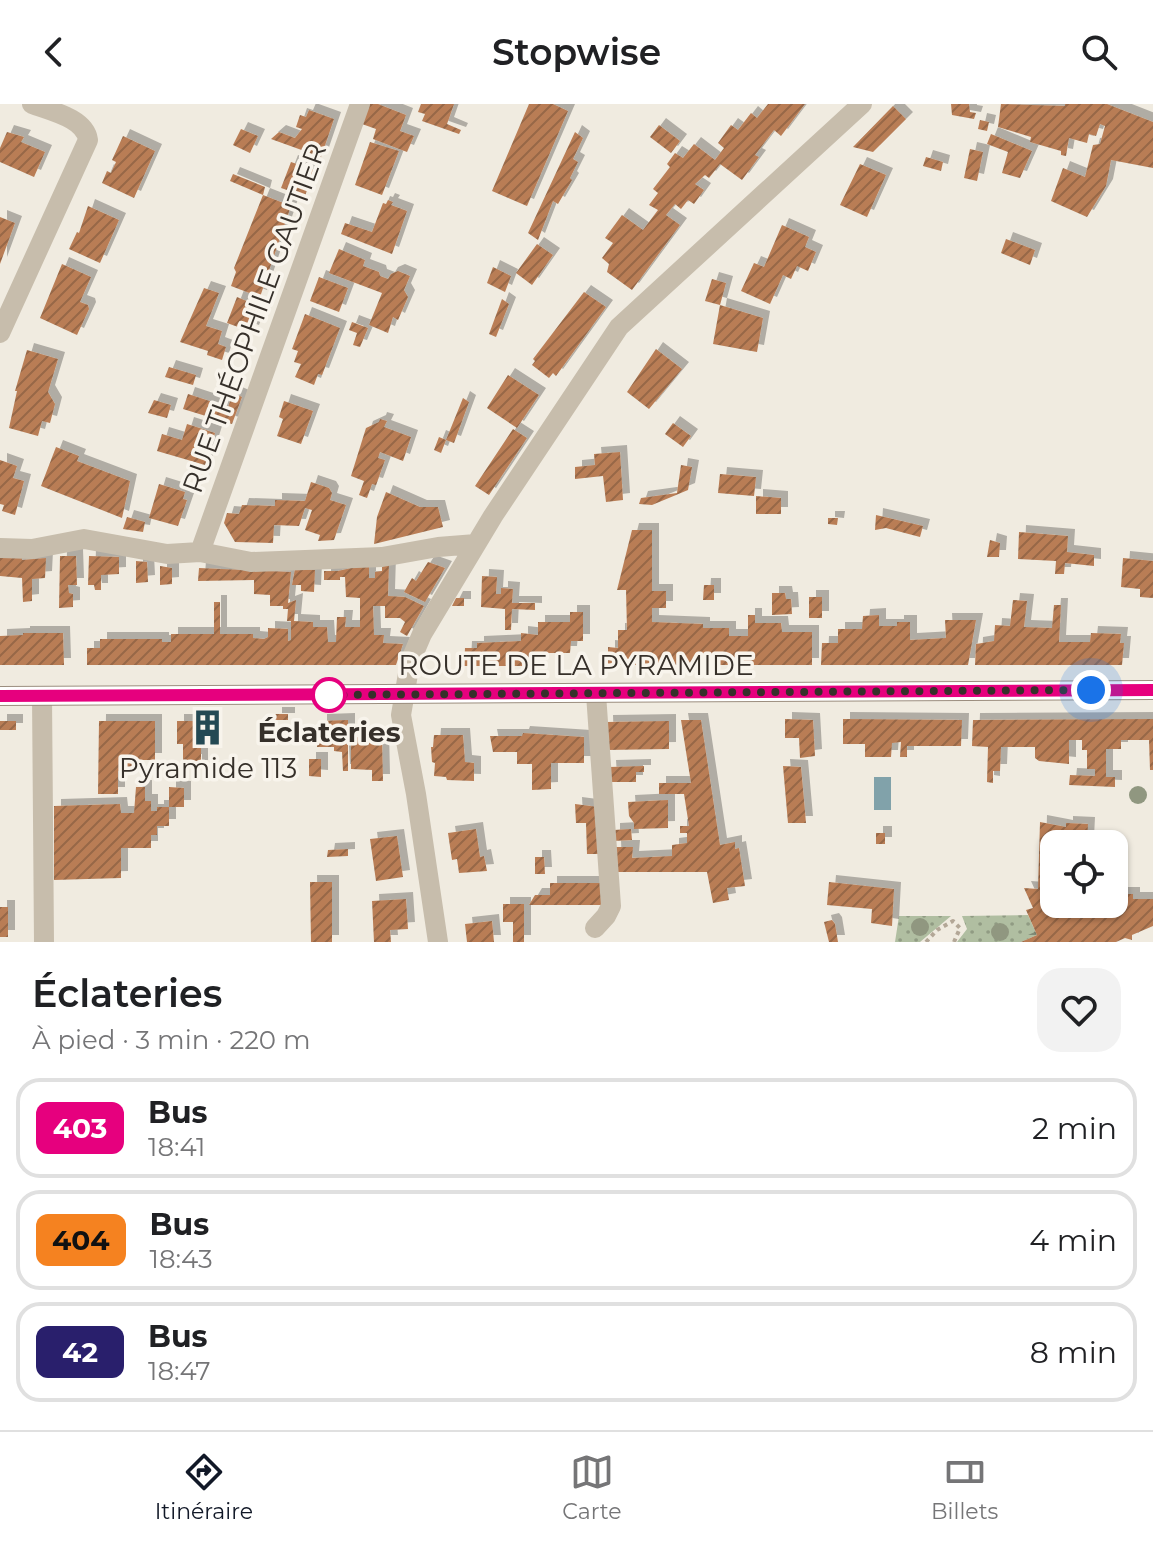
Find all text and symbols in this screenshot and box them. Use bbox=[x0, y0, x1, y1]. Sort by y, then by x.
icon: back bbox=[32, 30, 76, 74]
text: Stopwise bbox=[492, 30, 661, 74]
icon: search bbox=[1077, 30, 1121, 74]
street label: RUE THÉOPHILE GAUTIER bbox=[175, 138, 333, 498]
street label: ROUTE DE LA PYRAMIDE bbox=[398, 648, 754, 682]
your location bbox=[1071, 670, 1111, 710]
marker: Éclateries bbox=[312, 678, 346, 712]
building icon: Pyramide 113 bbox=[189, 709, 227, 747]
place label: Éclateries bbox=[257, 715, 401, 749]
place label: Pyramide 113 bbox=[119, 751, 297, 785]
map controls bbox=[1040, 830, 1128, 918]
button: locate bbox=[1040, 830, 1128, 918]
button: heart bbox=[1037, 968, 1121, 1052]
text: Éclateries bbox=[32, 970, 222, 1017]
text: À pied · 3 min · 220 m bbox=[32, 1024, 310, 1056]
text: Bus bbox=[148, 1094, 208, 1131]
text: 2 min bbox=[1032, 1110, 1117, 1147]
text: 403 bbox=[53, 1111, 107, 1145]
text: 18:41 bbox=[148, 1131, 205, 1163]
text: Bus bbox=[150, 1206, 209, 1243]
text: 4 min bbox=[1029, 1222, 1117, 1259]
text: 404 bbox=[52, 1223, 110, 1257]
text: 18:43 bbox=[150, 1243, 213, 1275]
text: Bus bbox=[148, 1318, 208, 1355]
text: 8 min bbox=[1030, 1334, 1117, 1371]
text: 42 bbox=[62, 1335, 98, 1369]
text: 18:47 bbox=[148, 1355, 211, 1387]
tab: Itinéraire bbox=[155, 1450, 253, 1525]
tab: Carte bbox=[562, 1450, 622, 1525]
tab: Billets bbox=[931, 1450, 998, 1525]

